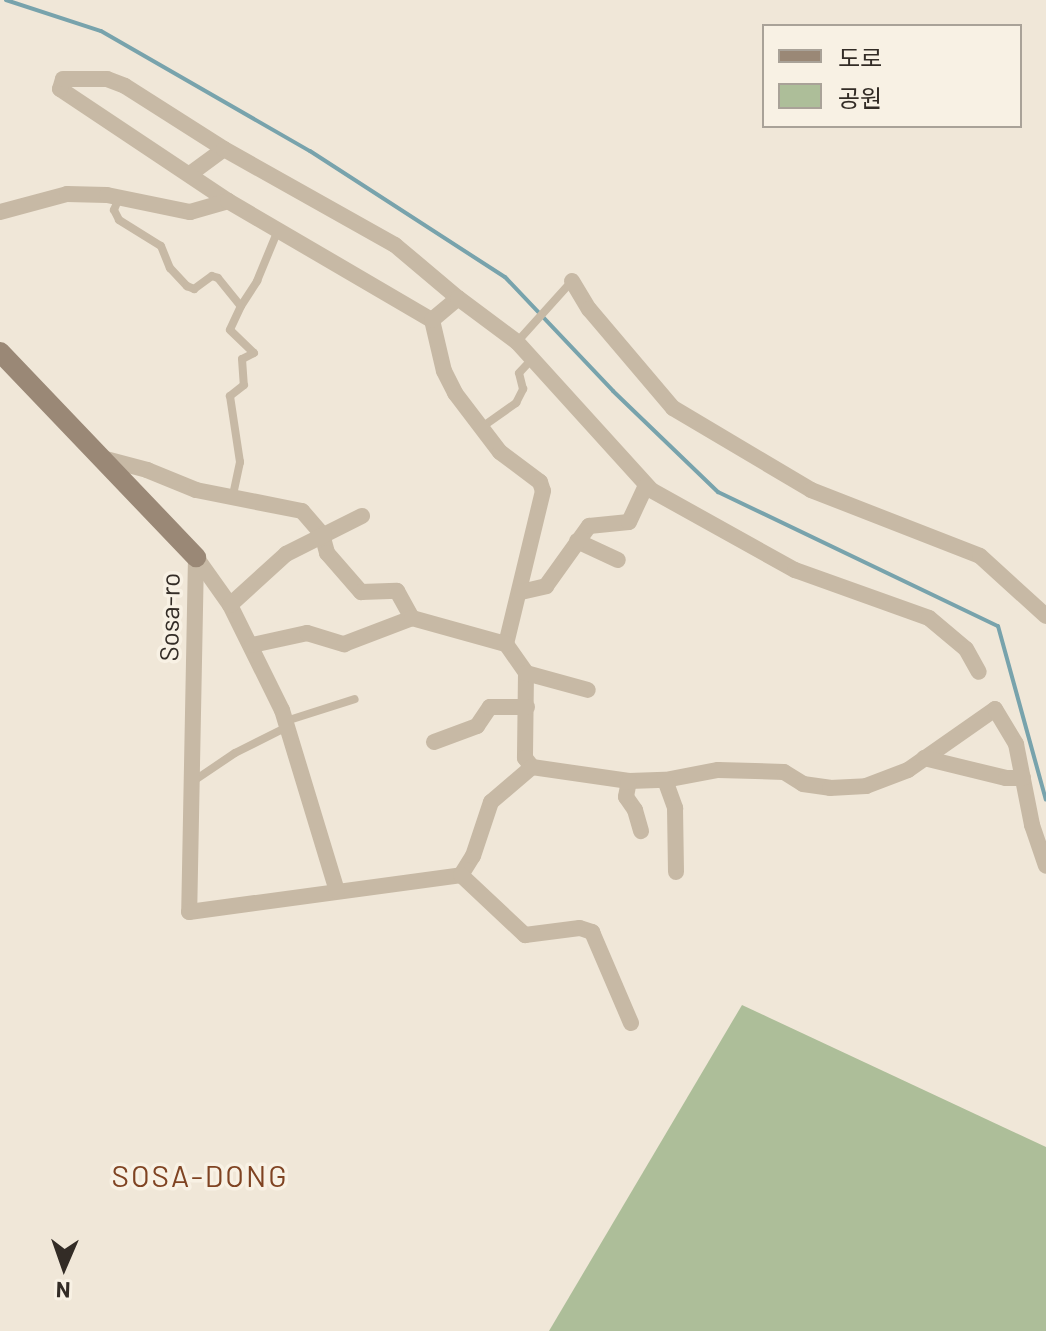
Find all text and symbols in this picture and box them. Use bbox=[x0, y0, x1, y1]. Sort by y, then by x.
legend bbox=[762, 24, 1022, 128]
text: 도로 bbox=[838, 43, 882, 72]
text: 공원 bbox=[838, 83, 882, 112]
street label: Sosa-ro bbox=[153, 572, 185, 662]
district label: SOSA-DONG bbox=[111, 1157, 289, 1193]
north arrow bbox=[24, 1227, 104, 1307]
text: N bbox=[55, 1278, 71, 1304]

